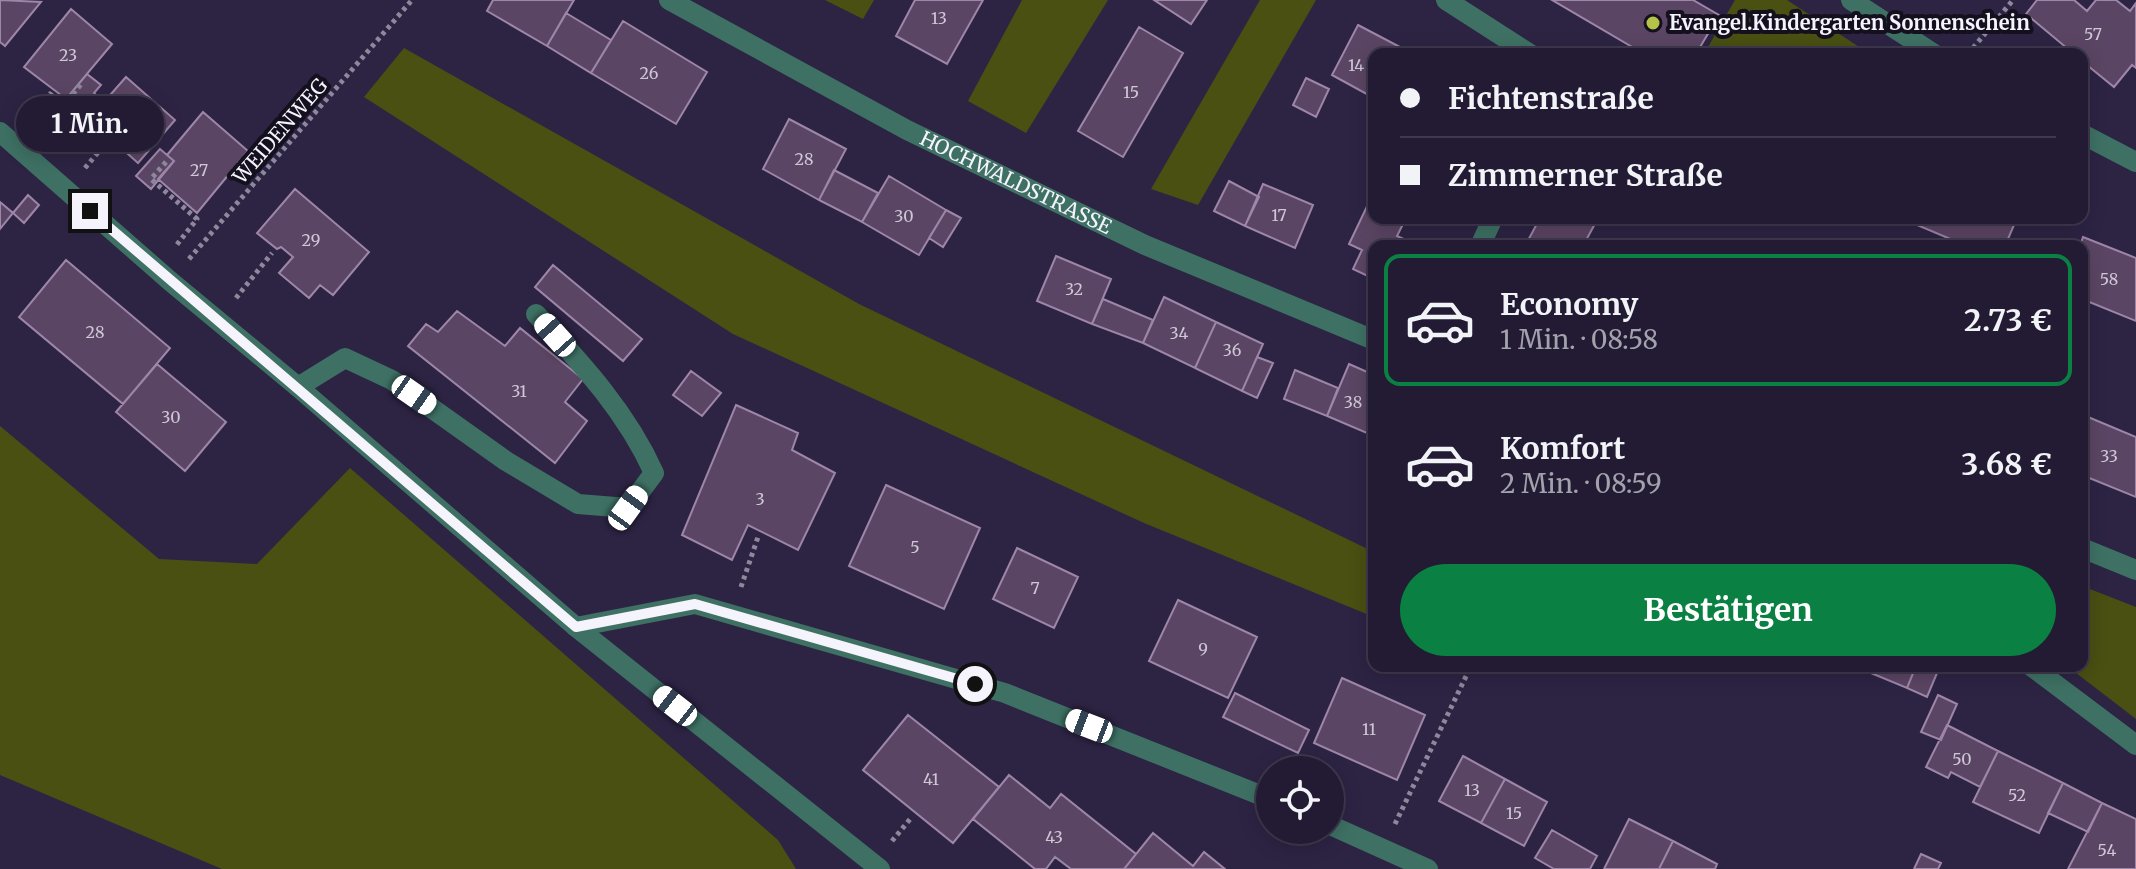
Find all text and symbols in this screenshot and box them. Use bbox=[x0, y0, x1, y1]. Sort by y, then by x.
house number: 13 bbox=[931, 8, 947, 28]
place label: Evangel.Kindergarten Sonnenschein bbox=[1669, 10, 2030, 35]
marker: Evangel.Kindergarten Sonnenschein bbox=[1644, 14, 1662, 32]
house number: 57 bbox=[2084, 24, 2102, 44]
house number: 23 bbox=[59, 45, 77, 65]
house number: 14 bbox=[1348, 55, 1364, 75]
house number: 26 bbox=[640, 63, 659, 83]
street label: WEIDENWEG bbox=[226, 72, 333, 189]
text: Fichtenstraße bbox=[1448, 79, 1654, 117]
house number: 15 bbox=[1123, 82, 1139, 102]
callout: 1 Min. bbox=[16, 95, 164, 151]
text: 1 Min. bbox=[51, 107, 129, 140]
street label: HOCHWALDSTRASSE bbox=[916, 125, 1116, 239]
house number: 28 bbox=[795, 149, 813, 169]
text: Zimmerner Straße bbox=[1448, 156, 1723, 194]
house number: 27 bbox=[190, 160, 208, 180]
route end bbox=[72, 193, 108, 229]
house number: 17 bbox=[1271, 205, 1287, 225]
house number: 30 bbox=[894, 206, 914, 226]
house number: 29 bbox=[302, 230, 320, 250]
house number: 58 bbox=[2100, 269, 2118, 289]
house number: 32 bbox=[1065, 279, 1083, 299]
icon: car bbox=[1404, 284, 1476, 356]
text: Economy bbox=[1500, 285, 1638, 323]
text: 2.73 € bbox=[1964, 301, 2052, 339]
car bbox=[530, 309, 580, 361]
house number: 28 bbox=[86, 322, 104, 342]
house number: 34 bbox=[1170, 323, 1189, 343]
text: 1 Min. · 08:58 bbox=[1500, 323, 1658, 356]
house number: 36 bbox=[1223, 340, 1242, 360]
car bbox=[387, 371, 441, 419]
house number: 31 bbox=[511, 381, 527, 401]
house number: 38 bbox=[1344, 392, 1362, 412]
house number: 30 bbox=[161, 407, 181, 427]
icon: car bbox=[1404, 428, 1476, 500]
text: Komfort bbox=[1500, 429, 1625, 467]
text: 3.68 € bbox=[1961, 445, 2052, 483]
house number: 33 bbox=[2100, 446, 2118, 466]
text: 2 Min. · 08:59 bbox=[1500, 467, 1662, 500]
car bbox=[604, 482, 652, 534]
house number: 3 bbox=[755, 489, 765, 509]
house number: 5 bbox=[910, 537, 920, 557]
button: Bestätigen bbox=[1400, 564, 2056, 656]
house number: 7 bbox=[1030, 578, 1040, 598]
house number: 9 bbox=[1198, 639, 1208, 659]
route start bbox=[957, 666, 993, 702]
car bbox=[649, 682, 701, 730]
car bbox=[1062, 706, 1116, 746]
house number: 11 bbox=[1362, 719, 1376, 739]
house number: 50 bbox=[1952, 749, 1972, 769]
map controls bbox=[1256, 756, 1344, 844]
button: locate bbox=[1256, 756, 1344, 844]
house number: 41 bbox=[923, 769, 939, 789]
house number: 13 bbox=[1464, 780, 1480, 800]
house number: 52 bbox=[2008, 785, 2026, 805]
house number: 15 bbox=[1506, 803, 1522, 823]
house number: 43 bbox=[1045, 827, 1063, 847]
house number: 54 bbox=[2098, 840, 2117, 860]

